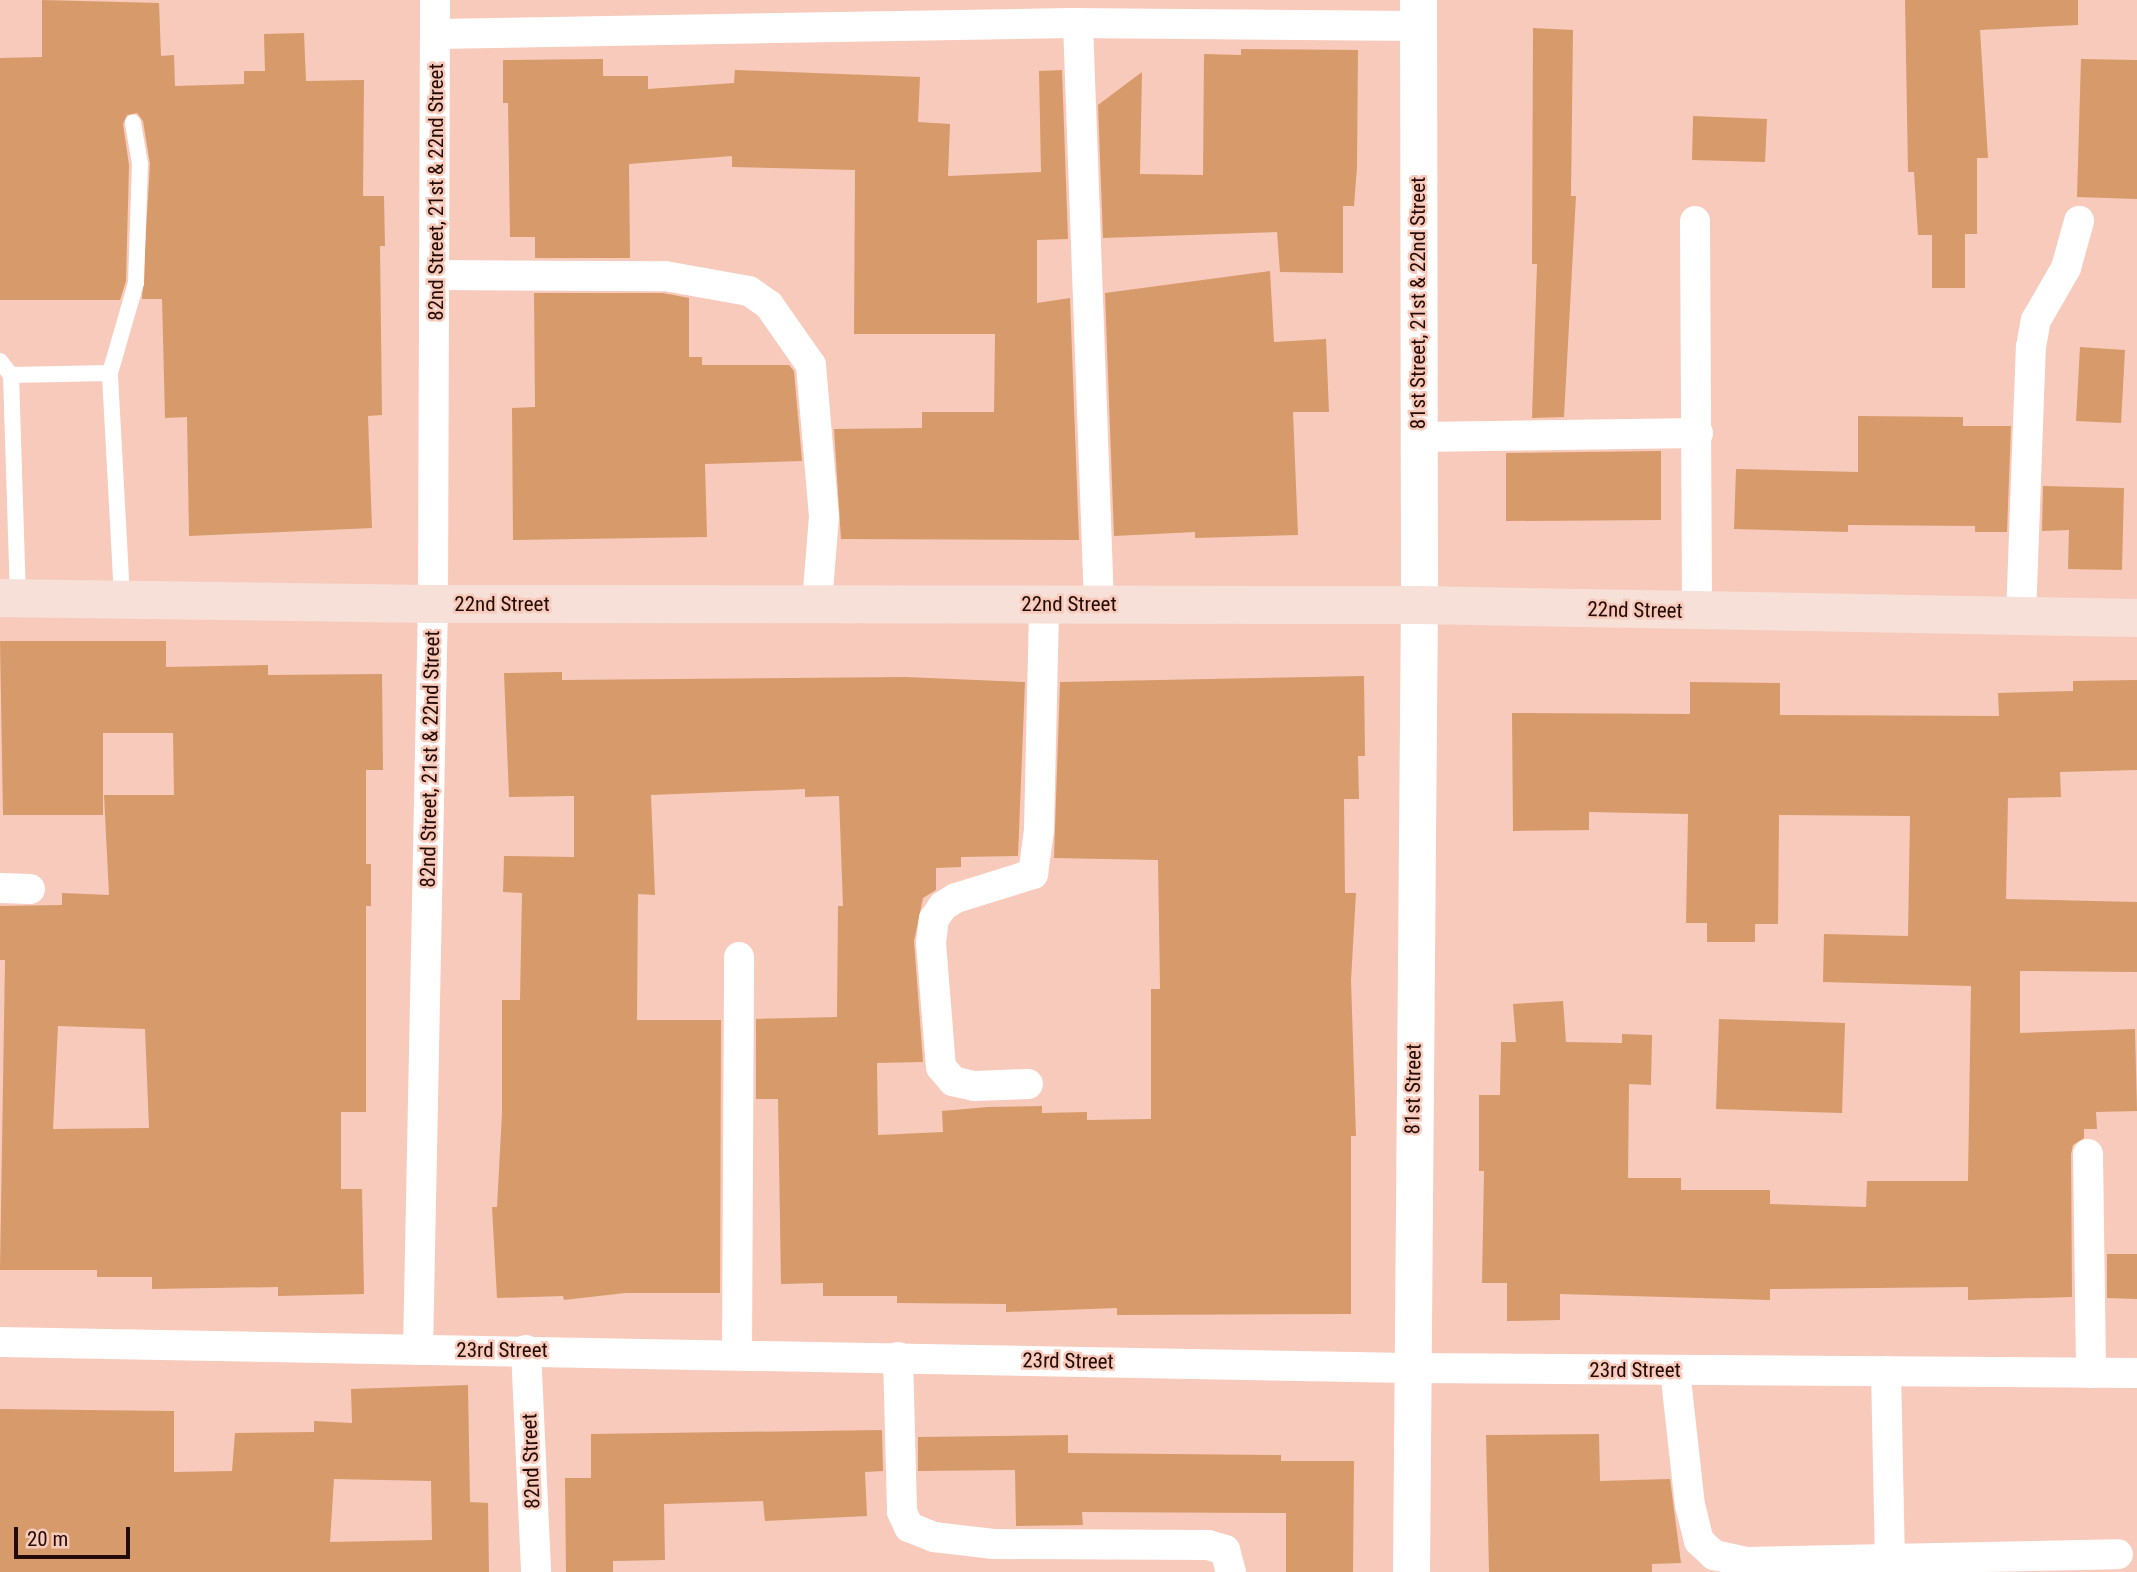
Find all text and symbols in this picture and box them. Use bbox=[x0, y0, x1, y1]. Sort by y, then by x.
street label: 82nd Street, 21st & 22nd Street bbox=[423, 63, 449, 321]
street label: 81st Street, 21st & 22nd Street bbox=[1405, 177, 1431, 429]
street label: 22nd Street bbox=[454, 591, 550, 617]
street label: 22nd Street bbox=[1021, 591, 1117, 617]
street label: 22nd Street bbox=[1587, 597, 1683, 623]
street label: 82nd Street, 21st & 22nd Street bbox=[415, 630, 445, 888]
street label: 81st Street bbox=[1400, 1044, 1426, 1134]
street label: 23rd Street bbox=[456, 1337, 548, 1363]
street label: 23rd Street bbox=[1022, 1348, 1114, 1374]
street label: 23rd Street bbox=[1589, 1357, 1681, 1383]
street label: 82nd Street bbox=[517, 1413, 545, 1509]
scale bar bbox=[18, 1512, 133, 1556]
text: 20 m bbox=[27, 1527, 68, 1551]

